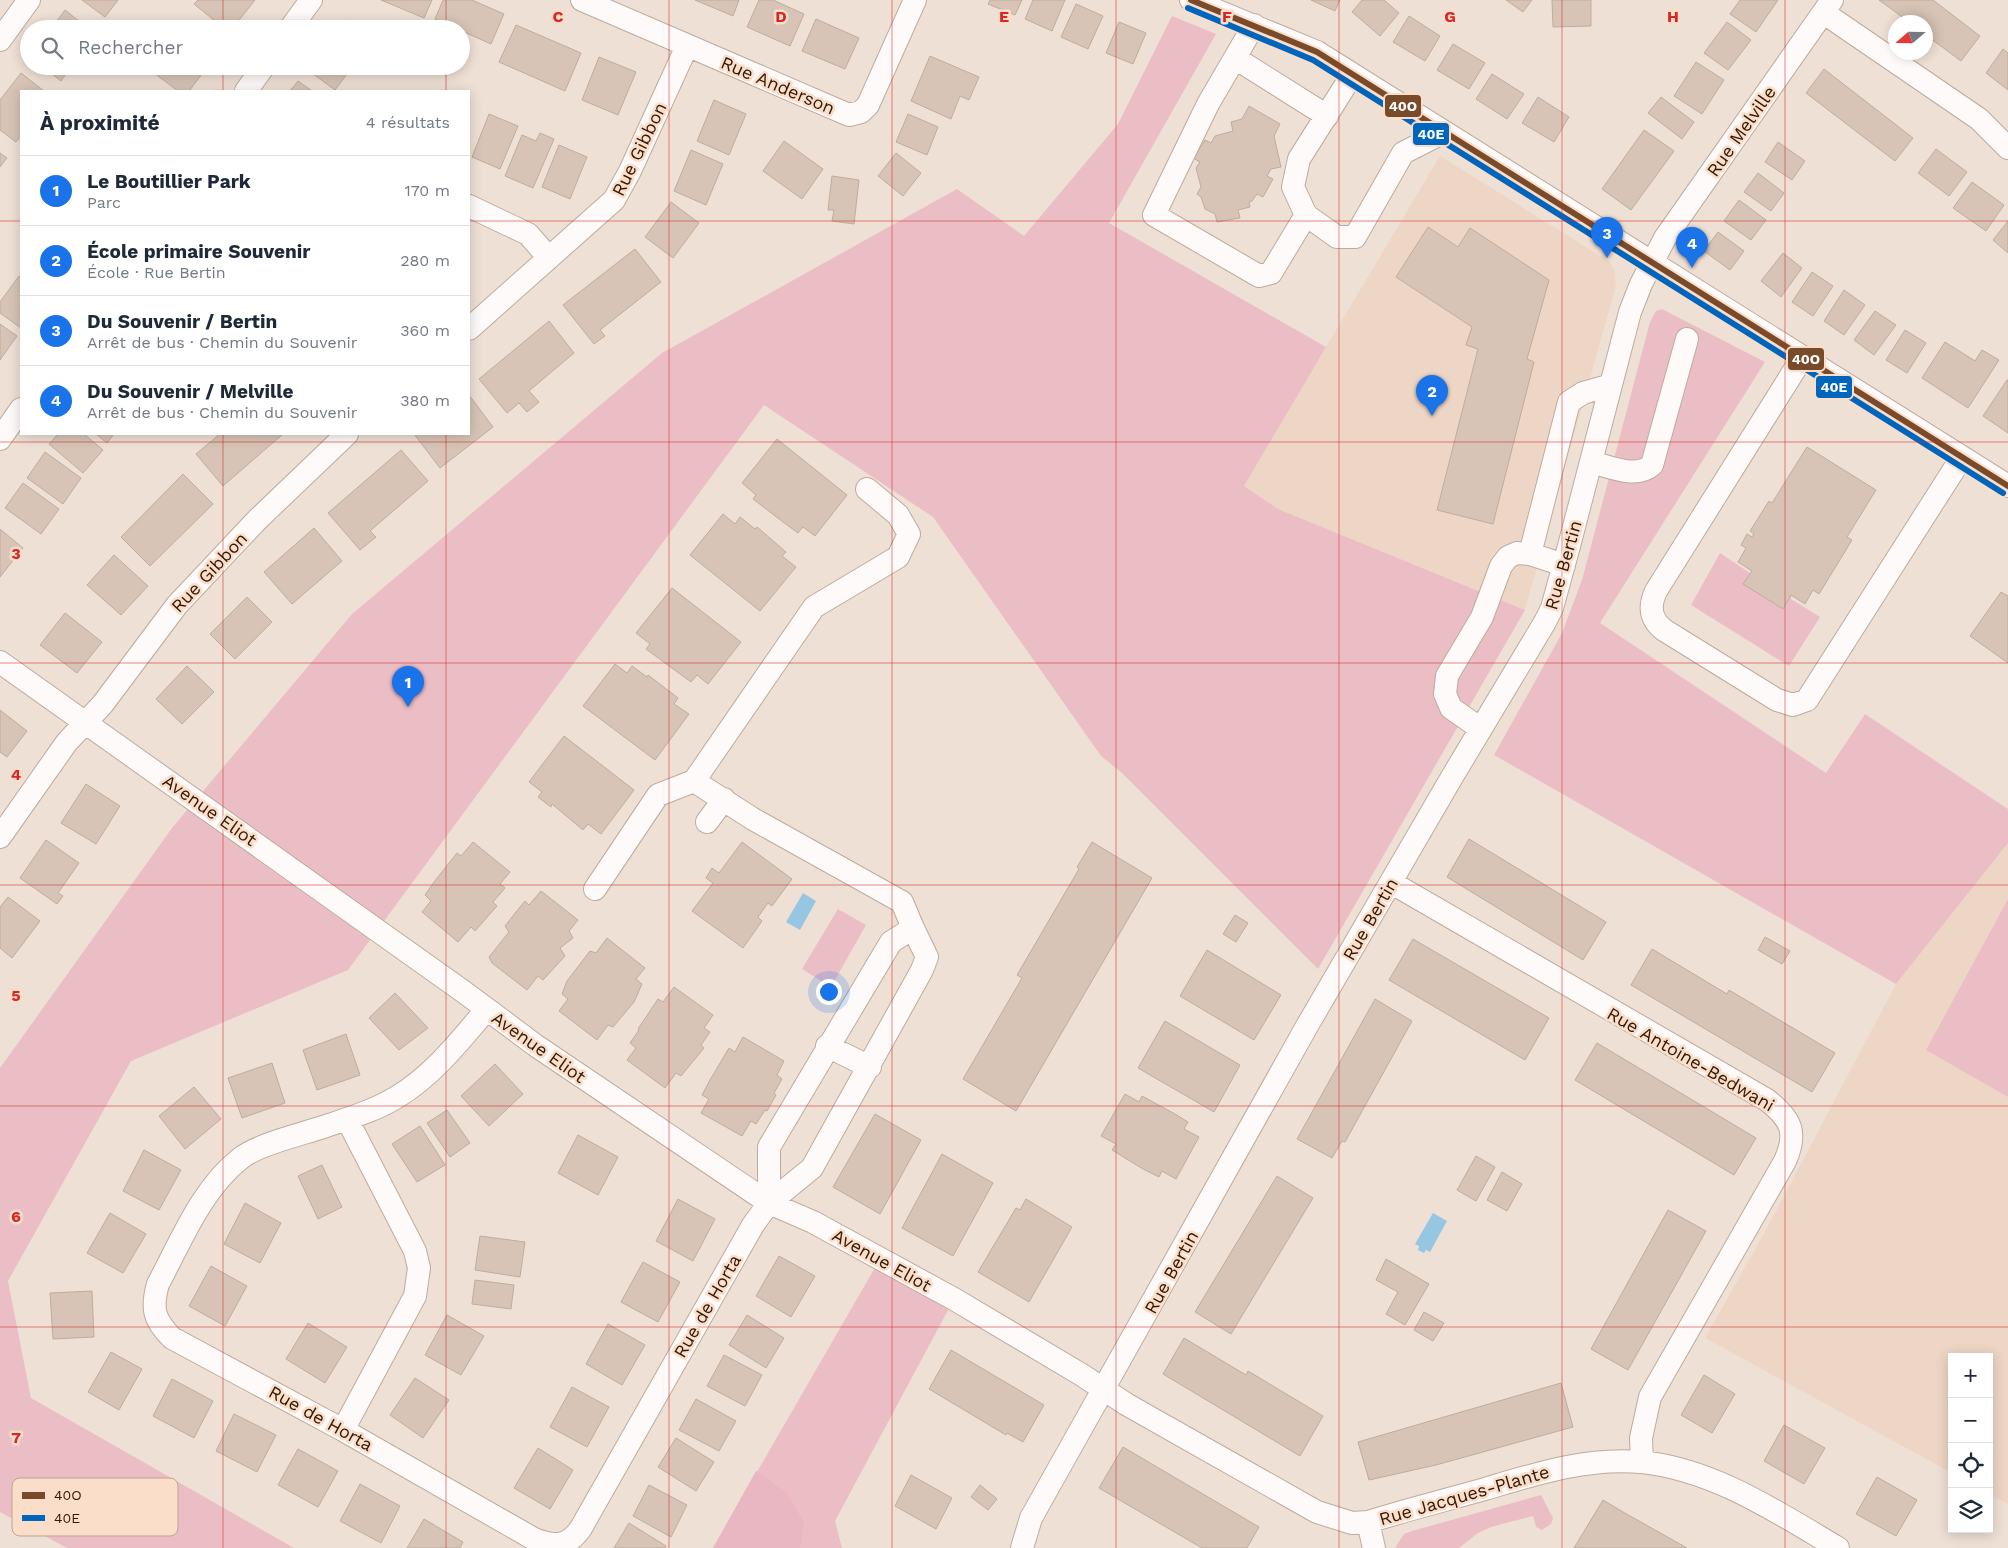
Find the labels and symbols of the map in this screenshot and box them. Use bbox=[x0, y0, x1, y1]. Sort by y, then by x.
text: C bbox=[553, 7, 564, 26]
text: D bbox=[775, 7, 787, 26]
text: E bbox=[999, 7, 1009, 26]
text: F bbox=[1222, 7, 1232, 26]
text: G bbox=[1444, 7, 1456, 26]
text: H bbox=[1667, 7, 1679, 26]
north arrow bbox=[1888, 15, 1933, 60]
street label: Rue Anderson bbox=[718, 52, 838, 118]
street label: Rue Melville bbox=[1702, 82, 1780, 180]
line badge: 40O bbox=[1384, 94, 1422, 118]
text: 40O bbox=[1389, 98, 1417, 114]
street label: Rue Gibbon bbox=[607, 99, 671, 199]
line badge: 40E bbox=[1412, 122, 1450, 146]
text: 40E bbox=[1418, 126, 1445, 142]
pin: 3 bbox=[1591, 217, 1623, 258]
pin: 4 bbox=[1676, 227, 1708, 268]
line badge: 40O bbox=[1787, 347, 1825, 371]
text: 40O bbox=[1792, 351, 1820, 367]
pin: 2 bbox=[1416, 375, 1448, 416]
line badge: 40E bbox=[1815, 375, 1853, 399]
text: 40E bbox=[1821, 379, 1848, 395]
street label: Rue Bertin bbox=[1540, 518, 1586, 612]
street label: Rue Gibbon bbox=[167, 528, 251, 616]
text: 3 bbox=[11, 544, 21, 563]
pin: 1 bbox=[392, 666, 424, 707]
text: 4 bbox=[11, 765, 21, 784]
street label: Avenue Eliot bbox=[159, 770, 261, 850]
street label: Rue Bertin bbox=[1338, 874, 1402, 964]
your location bbox=[816, 979, 842, 1005]
text: 5 bbox=[11, 986, 21, 1005]
street label: Rue Antoine-Bedwani bbox=[1604, 1002, 1778, 1116]
street label: Avenue Eliot bbox=[488, 1007, 590, 1087]
text: 6 bbox=[11, 1207, 21, 1226]
street label: Avenue Eliot bbox=[829, 1224, 935, 1296]
street label: Rue Bertin bbox=[1140, 1227, 1202, 1317]
street label: Rue de Horta bbox=[669, 1251, 745, 1361]
street label: Rue de Horta bbox=[265, 1381, 377, 1455]
text: 7 bbox=[11, 1428, 21, 1447]
street label: Rue Jacques-Plante bbox=[1376, 1461, 1552, 1529]
legend bbox=[12, 1478, 178, 1536]
text: 40O bbox=[54, 1487, 82, 1503]
text: 40E bbox=[54, 1510, 80, 1526]

